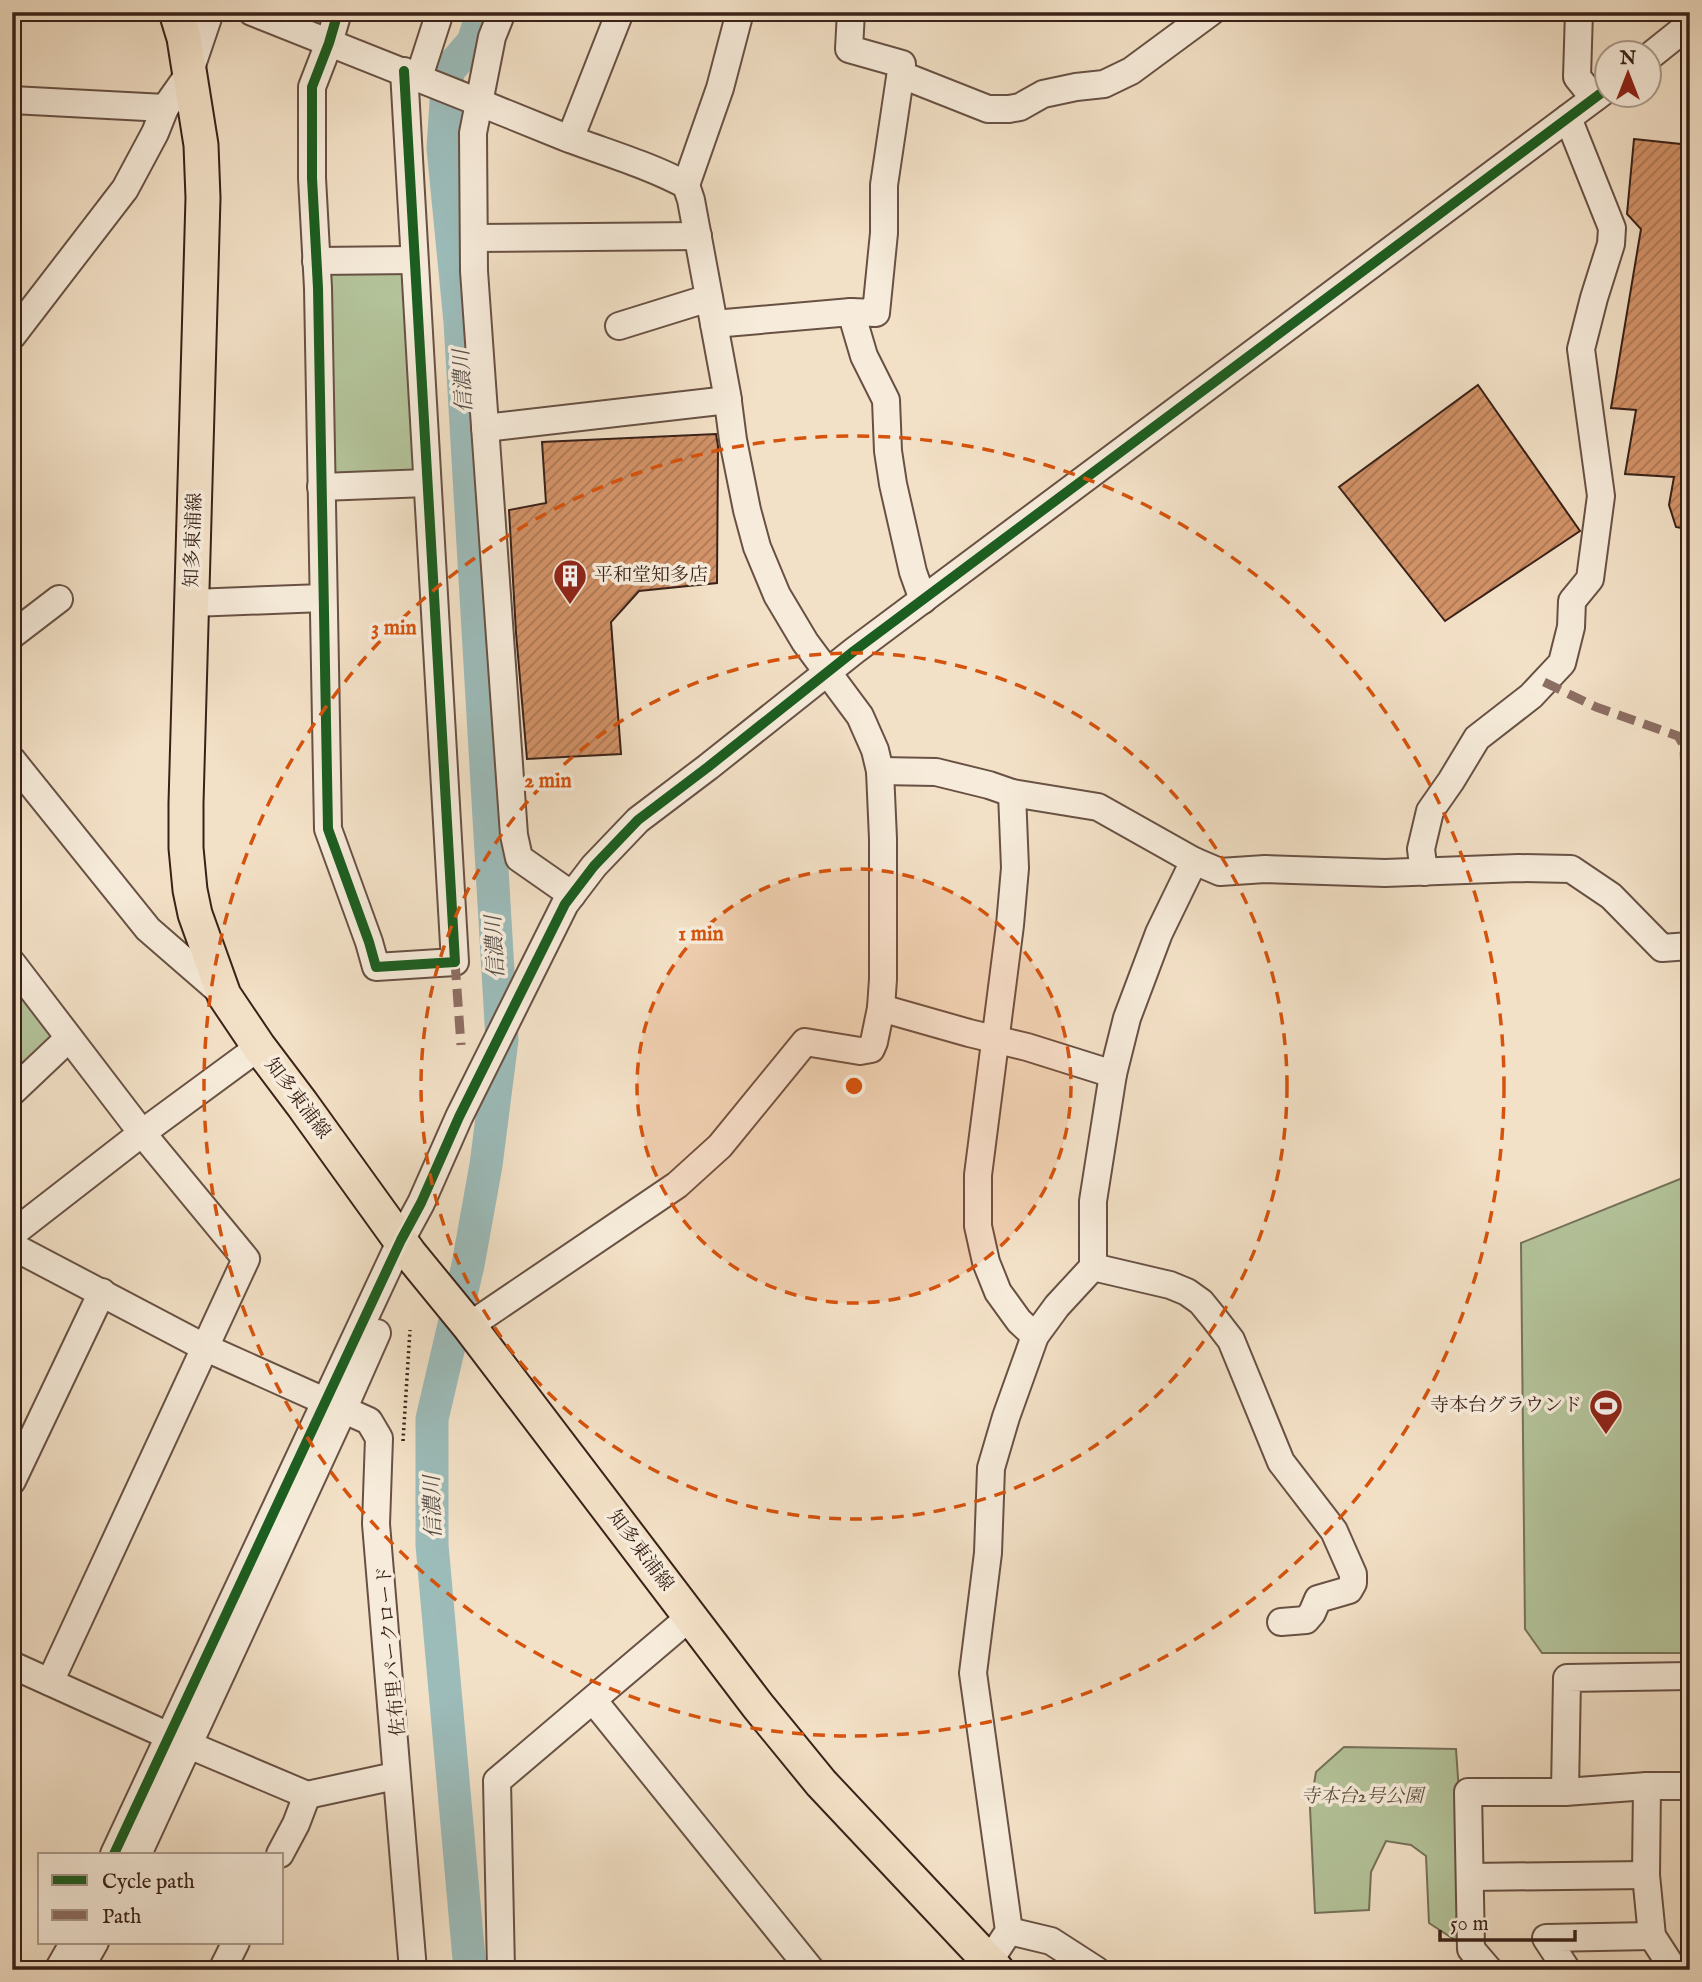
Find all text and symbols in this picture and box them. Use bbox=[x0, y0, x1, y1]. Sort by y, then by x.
north arrow bbox=[1594, 38, 1664, 108]
text: N bbox=[1619, 47, 1637, 71]
water label: 信濃川 bbox=[449, 347, 479, 413]
street label: 知多東浦線 bbox=[180, 492, 208, 588]
building icon: 平和堂知多店 bbox=[551, 557, 589, 606]
place label: 平和堂知多店 bbox=[594, 564, 708, 588]
text: 3 min bbox=[371, 615, 417, 642]
text: 2 min bbox=[524, 768, 572, 795]
water label: 信濃川 bbox=[481, 913, 511, 979]
text: 1 min bbox=[678, 921, 724, 948]
street label: 知多東浦線 bbox=[259, 1054, 335, 1144]
centre of rings bbox=[842, 1074, 866, 1098]
sports icon: 寺本台グラウンド bbox=[1587, 1387, 1625, 1436]
place label: 寺本台グラウンド bbox=[1430, 1394, 1582, 1418]
water label: 信濃川 bbox=[419, 1473, 449, 1539]
street label: 知多東浦線 bbox=[602, 1506, 678, 1596]
street label: 佐布里パークロード bbox=[373, 1565, 411, 1737]
park label: 寺本台2号公園 bbox=[1301, 1785, 1426, 1809]
legend bbox=[38, 1853, 284, 1944]
text: Cycle path bbox=[102, 1869, 195, 1896]
scale bar bbox=[1440, 1898, 1574, 1942]
text: Path bbox=[102, 1904, 141, 1931]
text: 50 m bbox=[1450, 1911, 1489, 1938]

